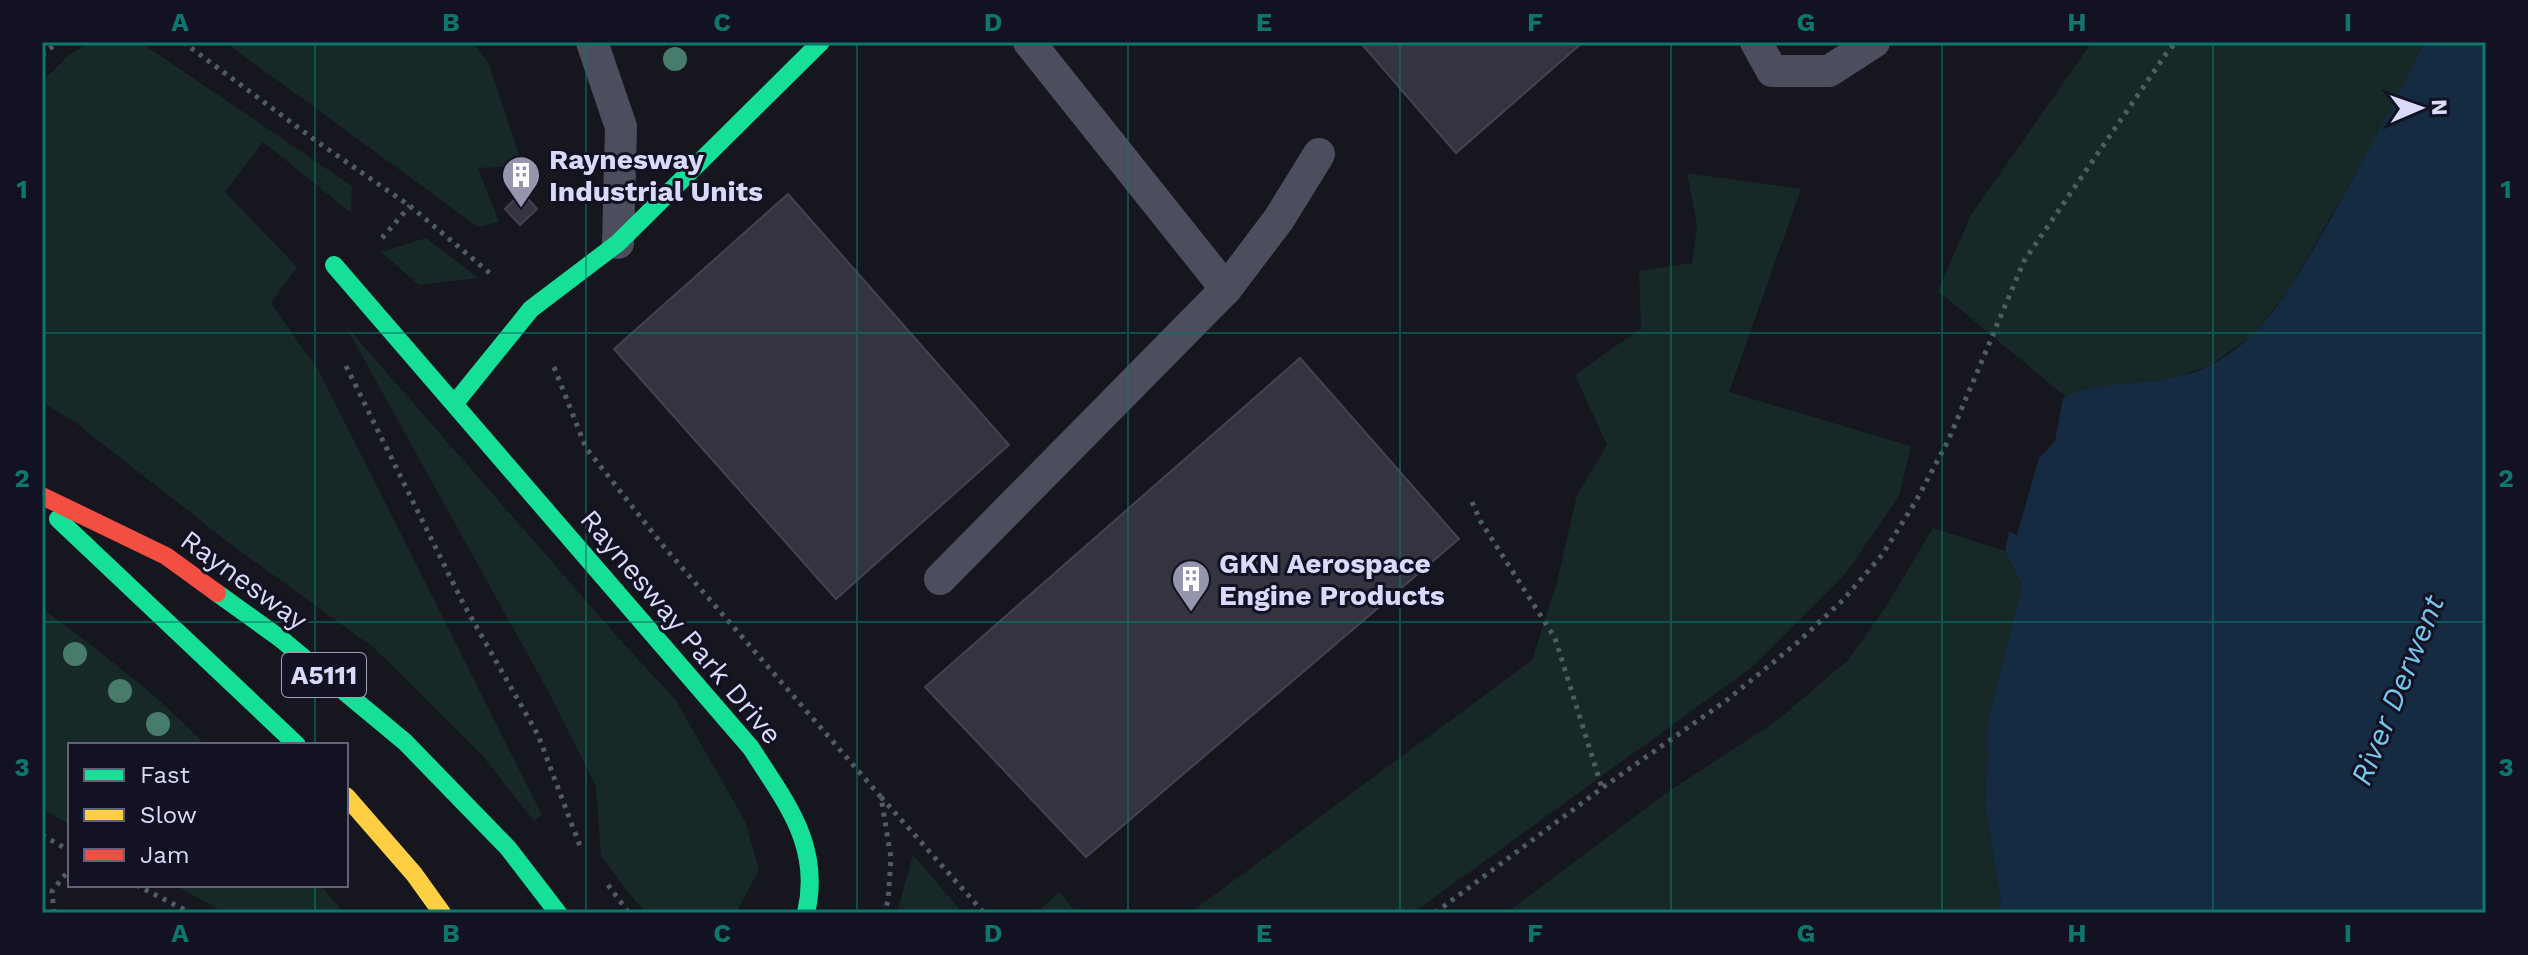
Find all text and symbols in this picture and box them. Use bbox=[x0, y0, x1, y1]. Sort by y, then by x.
text: A bbox=[171, 7, 189, 37]
text: B bbox=[442, 7, 460, 37]
text: C bbox=[713, 7, 731, 37]
text: D bbox=[984, 7, 1002, 37]
text: E bbox=[1256, 7, 1272, 37]
text: F bbox=[1527, 7, 1543, 37]
text: G bbox=[1797, 7, 1815, 37]
text: H bbox=[2067, 7, 2087, 37]
text: I bbox=[2344, 7, 2352, 37]
north arrow bbox=[2380, 68, 2460, 148]
text: N bbox=[2427, 99, 2452, 116]
place label: Raynesway Industrial Units bbox=[549, 143, 763, 208]
building icon: Raynesway Industrial Units bbox=[500, 154, 542, 209]
text: 1 bbox=[16, 174, 28, 204]
text: 1 bbox=[2500, 174, 2512, 204]
text: 2 bbox=[14, 463, 30, 493]
text: 2 bbox=[2498, 463, 2514, 493]
street label: Raynesway Park Drive bbox=[573, 503, 789, 751]
street label: Raynesway bbox=[174, 523, 314, 637]
place label: GKN Aerospace Engine Products bbox=[1219, 547, 1445, 612]
building icon: GKN Aerospace Engine Products bbox=[1170, 558, 1212, 613]
water label: River Derwent bbox=[2343, 589, 2451, 790]
road number: A5111 bbox=[282, 653, 366, 697]
legend bbox=[68, 743, 348, 887]
text: 3 bbox=[14, 752, 30, 782]
text: 3 bbox=[2498, 752, 2514, 782]
text: Fast bbox=[140, 761, 190, 789]
text: Slow bbox=[140, 801, 197, 829]
text: Jam bbox=[140, 841, 190, 869]
text: A bbox=[171, 918, 189, 948]
text: B bbox=[442, 918, 460, 948]
text: C bbox=[713, 918, 731, 948]
text: D bbox=[984, 918, 1002, 948]
text: E bbox=[1256, 918, 1272, 948]
text: F bbox=[1527, 918, 1543, 948]
text: G bbox=[1797, 918, 1815, 948]
text: H bbox=[2067, 918, 2087, 948]
text: I bbox=[2344, 918, 2352, 948]

